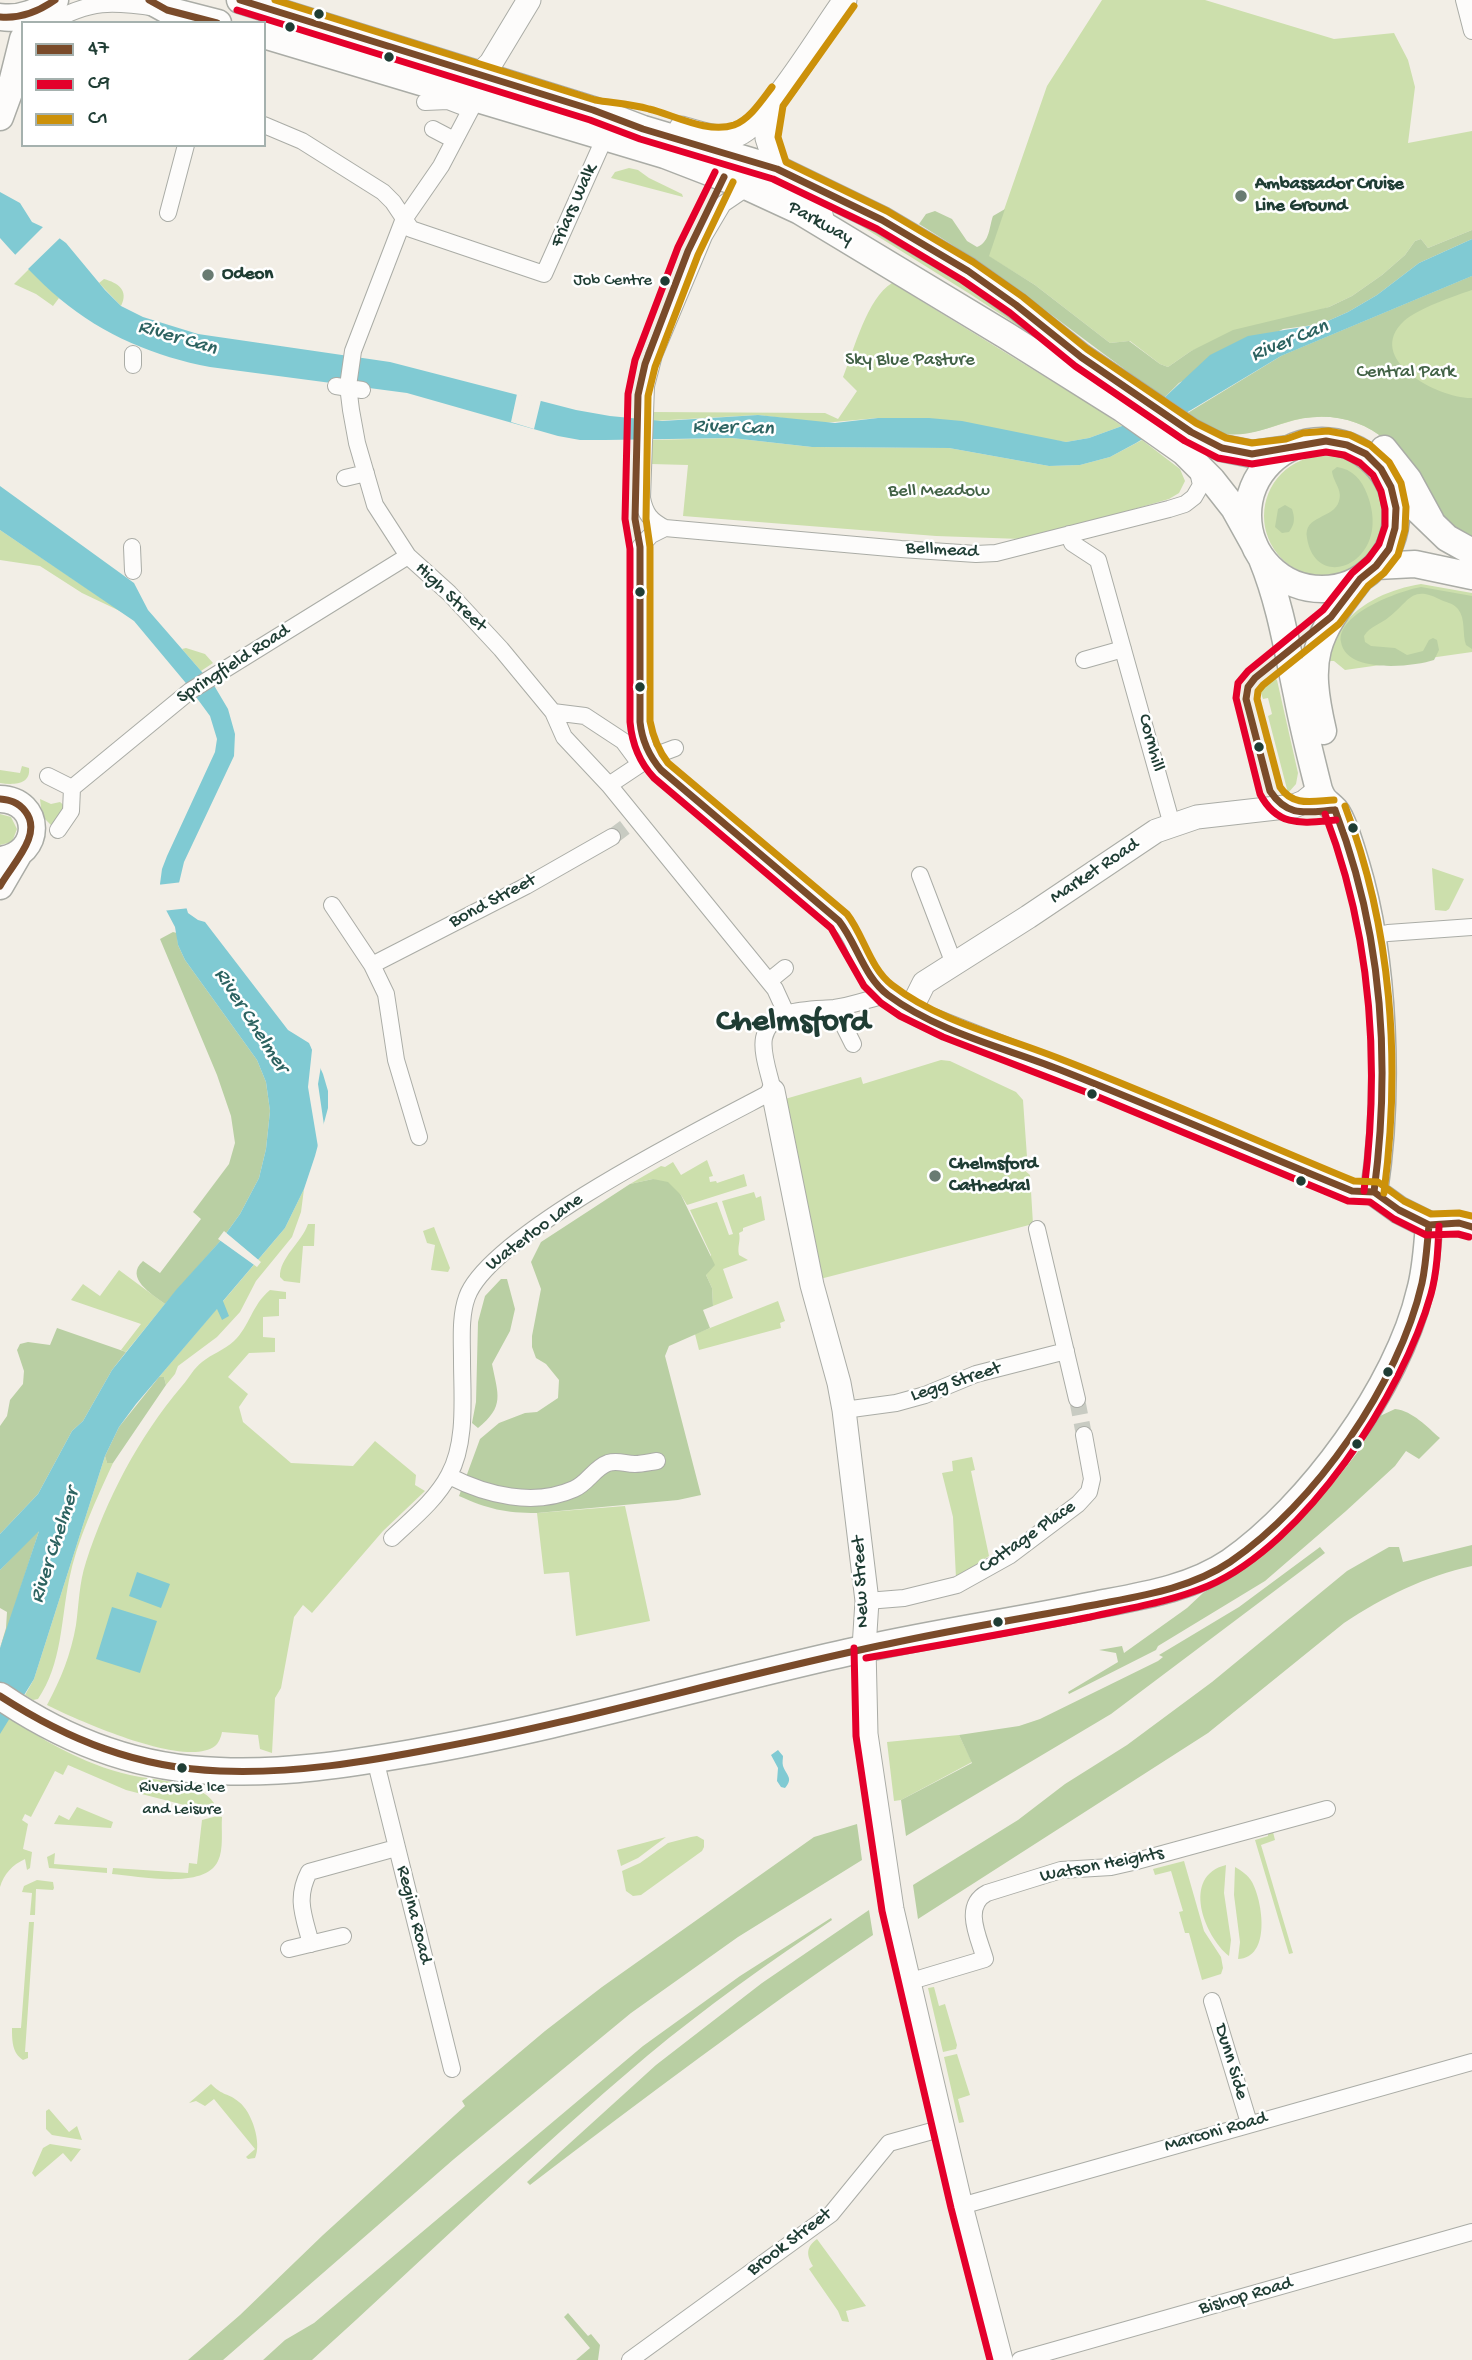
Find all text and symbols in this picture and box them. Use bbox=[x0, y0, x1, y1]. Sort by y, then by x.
unlabelled marker bbox=[312, 7, 326, 21]
unlabelled marker bbox=[283, 20, 297, 34]
legend bbox=[21, 21, 266, 147]
text: 47 bbox=[88, 37, 109, 62]
unlabelled marker bbox=[382, 50, 396, 64]
text: C9 bbox=[88, 72, 110, 97]
text: C1 bbox=[88, 107, 108, 132]
street label: Friars Walk bbox=[547, 161, 603, 251]
place label: Ambassador Cruise Line Ground bbox=[1255, 174, 1404, 218]
marker: Ambassador Cruise Line Ground bbox=[1233, 188, 1249, 204]
street label: Parkway bbox=[783, 197, 857, 251]
place label: Odeon bbox=[222, 264, 273, 286]
marker: Odeon bbox=[200, 267, 216, 283]
place label: Job Centre bbox=[573, 271, 652, 291]
marker: Job Centre bbox=[658, 274, 672, 288]
water label: River Can bbox=[135, 315, 219, 363]
water label: River Can bbox=[1248, 315, 1332, 369]
park label: Sky Blue Pasture bbox=[845, 350, 975, 372]
park label: Central Park bbox=[1356, 362, 1456, 384]
water label: River Can bbox=[692, 415, 774, 443]
park label: Bell Meadow bbox=[888, 481, 990, 503]
street label: Bellmead bbox=[905, 538, 979, 564]
street label: High Street bbox=[409, 558, 491, 638]
unlabelled marker bbox=[633, 585, 647, 599]
street label: Springfield Road bbox=[173, 620, 295, 710]
unlabelled marker bbox=[633, 680, 647, 694]
street label: Cornhill bbox=[1131, 712, 1169, 774]
unlabelled marker bbox=[1252, 740, 1266, 754]
unlabelled marker bbox=[1346, 821, 1360, 835]
street label: Market Road bbox=[1046, 834, 1144, 910]
street label: Bond Street bbox=[446, 870, 540, 934]
water label: River Chelmer bbox=[207, 964, 293, 1078]
district label: Chelmsford bbox=[716, 1004, 870, 1044]
unlabelled marker bbox=[1085, 1087, 1099, 1101]
place label: Chelmsford Cathedral bbox=[949, 1154, 1038, 1198]
marker: Chelmsford Cathedral bbox=[927, 1168, 943, 1184]
unlabelled marker bbox=[1294, 1174, 1308, 1188]
street label: Waterloo Lane bbox=[482, 1189, 588, 1277]
street label: Legg Street bbox=[908, 1358, 1004, 1408]
unlabelled marker bbox=[1381, 1365, 1395, 1379]
unlabelled marker bbox=[1350, 1437, 1364, 1451]
water label: River Chelmer bbox=[26, 1485, 86, 1607]
street label: Cottage Place bbox=[975, 1496, 1081, 1580]
street label: New Street bbox=[848, 1535, 876, 1629]
unlabelled marker bbox=[991, 1615, 1005, 1629]
marker: Riverside Ice and Leisure bbox=[175, 1761, 189, 1775]
place label: Riverside Ice and Leisure bbox=[139, 1778, 225, 1818]
street label: Watson Heights bbox=[1038, 1843, 1166, 1889]
street label: Regina Road bbox=[390, 1864, 436, 1966]
street label: Dunn Side bbox=[1208, 2022, 1252, 2102]
street label: Marconi Road bbox=[1162, 2107, 1270, 2159]
street label: Brook Street bbox=[743, 2204, 837, 2282]
street label: Bishop Road bbox=[1197, 2273, 1295, 2321]

